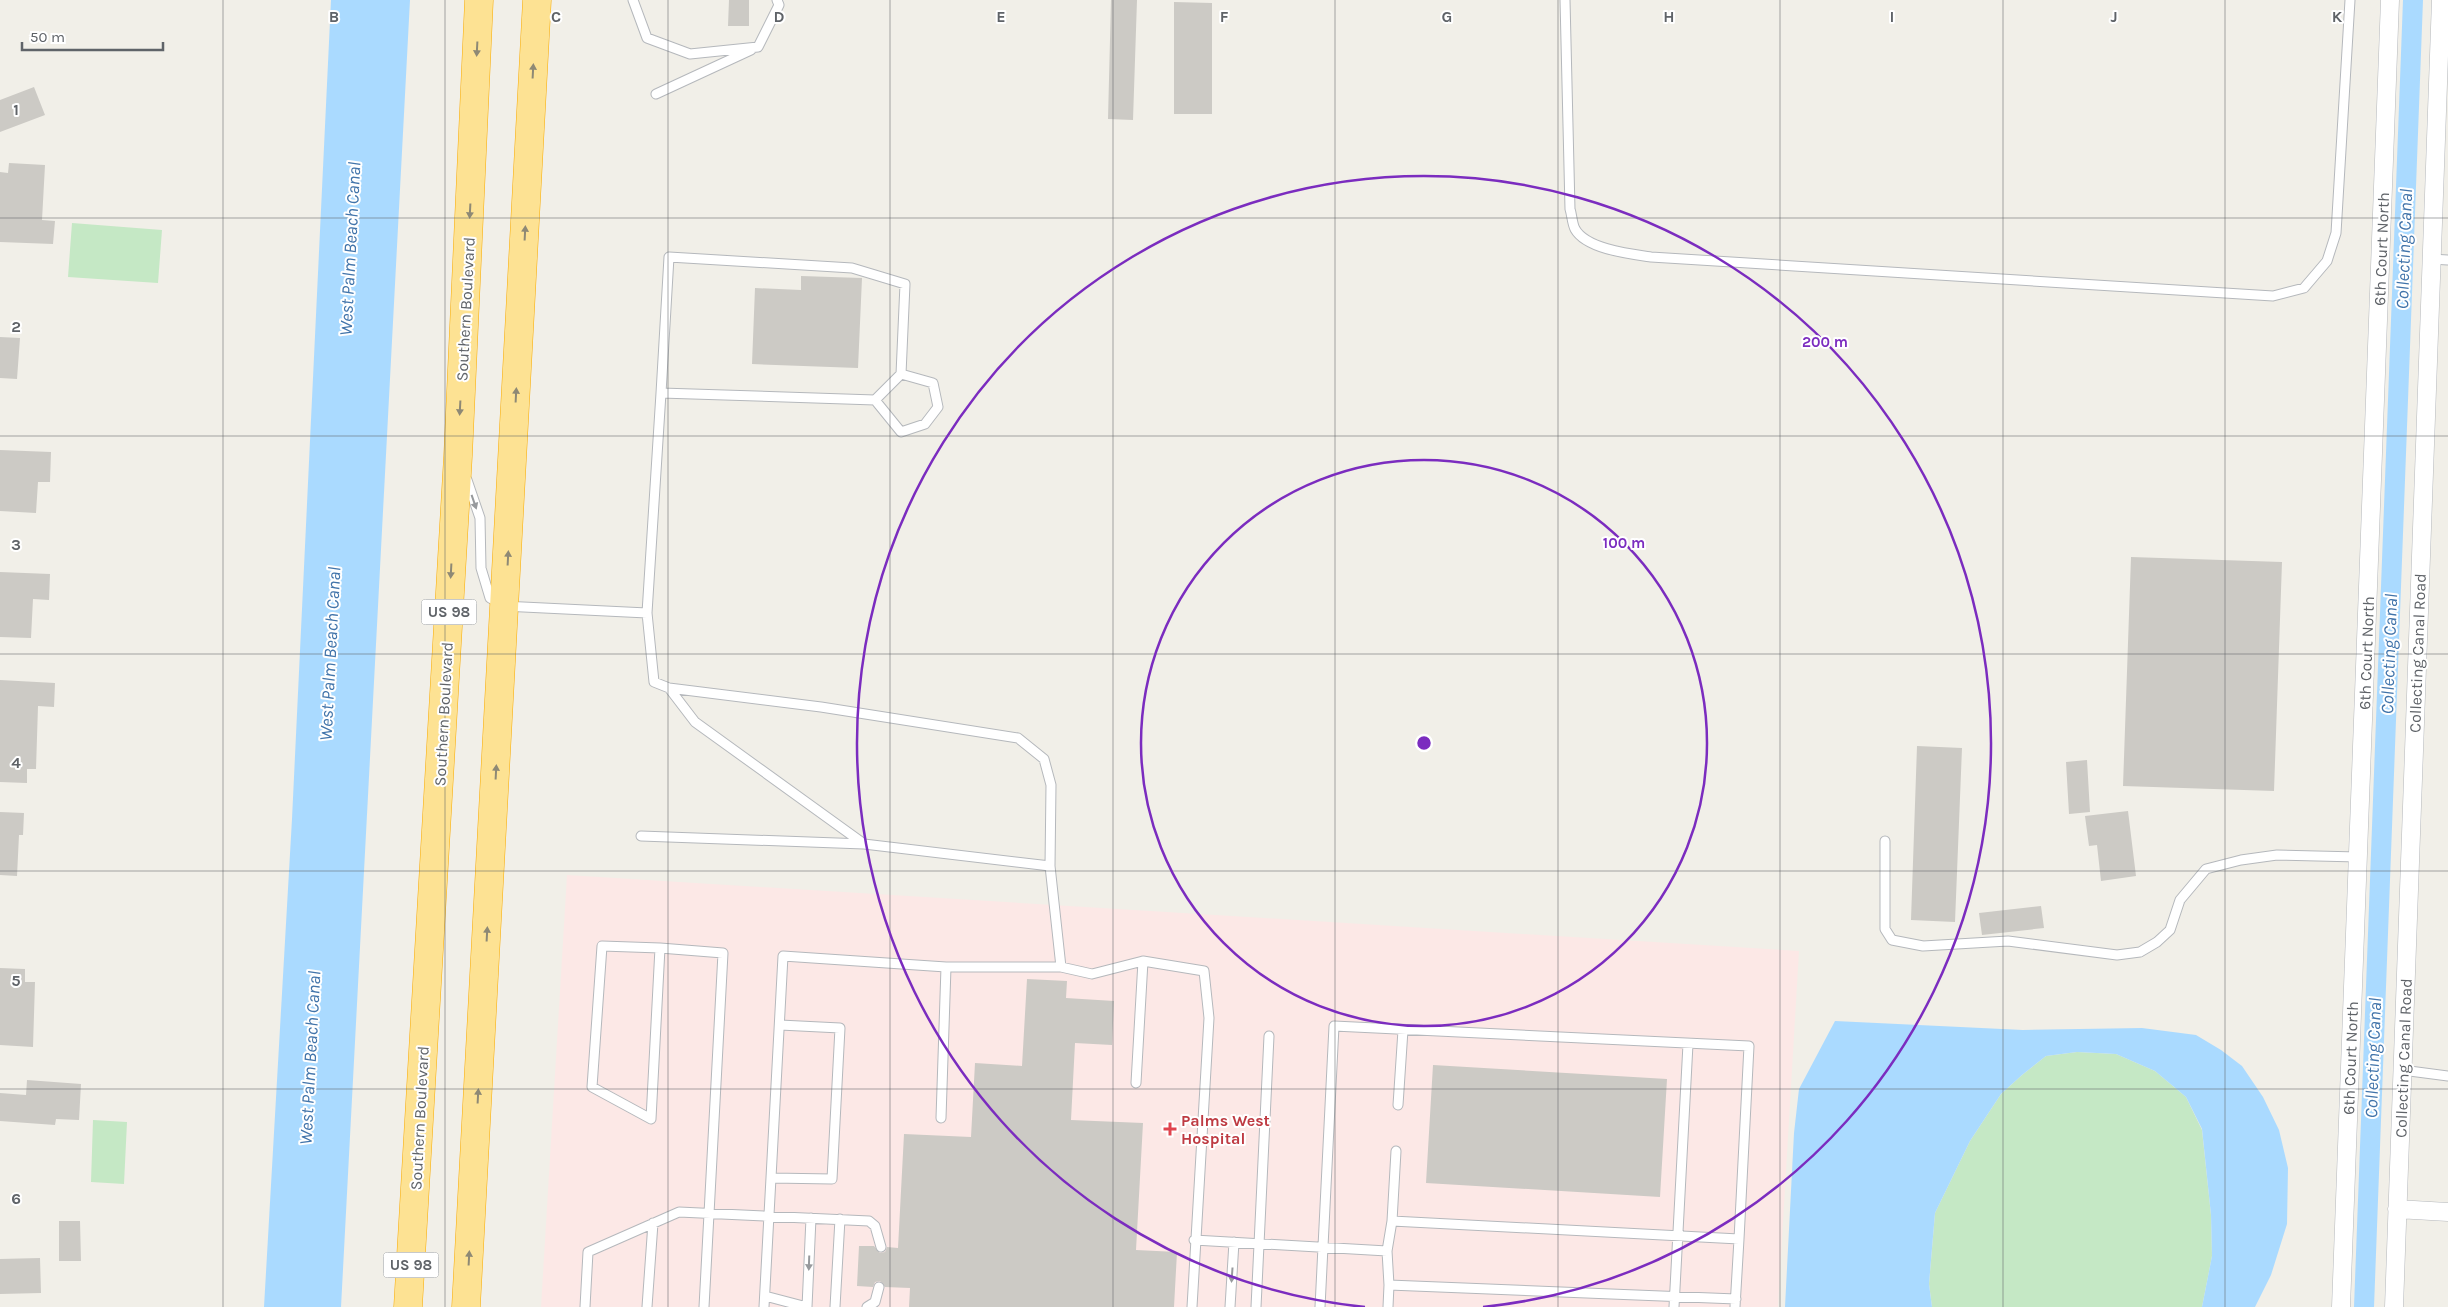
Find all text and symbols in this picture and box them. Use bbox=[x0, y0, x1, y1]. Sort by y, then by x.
text: B bbox=[329, 7, 339, 26]
text: C bbox=[551, 7, 561, 26]
text: D bbox=[774, 7, 785, 26]
text: E bbox=[996, 7, 1006, 26]
text: F bbox=[1220, 7, 1229, 26]
text: G bbox=[1442, 7, 1452, 26]
text: H bbox=[1663, 7, 1675, 26]
text: I bbox=[1890, 7, 1894, 26]
text: J bbox=[2110, 7, 2118, 26]
text: K bbox=[2332, 7, 2343, 26]
scale bar bbox=[22, 20, 164, 52]
text: 50 m bbox=[30, 28, 65, 46]
one-way arrow bbox=[473, 41, 481, 57]
one-way arrow bbox=[530, 63, 538, 79]
text: 1 bbox=[13, 100, 19, 119]
water label: West Palm Beach Canal bbox=[334, 161, 366, 337]
water label: Collecting Canal bbox=[2391, 188, 2417, 310]
street label: 6th Court North bbox=[2370, 192, 2393, 306]
one-way arrow bbox=[465, 203, 473, 219]
one-way arrow bbox=[521, 225, 529, 241]
street label: Southern Boulevard bbox=[452, 236, 479, 382]
text: 2 bbox=[11, 317, 21, 336]
text: 200 m bbox=[1802, 333, 1848, 351]
one-way arrow bbox=[513, 387, 521, 403]
one-way arrow bbox=[456, 401, 464, 417]
one-way arrow bbox=[470, 495, 478, 510]
text: 100 m bbox=[1603, 534, 1645, 552]
text: 3 bbox=[11, 535, 21, 554]
one-way arrow bbox=[504, 549, 512, 565]
one-way arrow bbox=[447, 563, 455, 579]
water label: West Palm Beach Canal bbox=[314, 566, 346, 742]
street label: Collecting Canal Road bbox=[2405, 573, 2430, 733]
water label: Collecting Canal bbox=[2376, 593, 2402, 715]
street label: 6th Court North bbox=[2355, 596, 2378, 710]
road number: US 98 bbox=[422, 600, 476, 624]
street label: Southern Boulevard bbox=[430, 641, 457, 787]
centre of rings bbox=[1415, 734, 1433, 752]
text: 4 bbox=[11, 753, 21, 772]
one-way arrow bbox=[492, 763, 500, 779]
one-way arrow bbox=[483, 926, 491, 942]
water label: West Palm Beach Canal bbox=[294, 970, 326, 1146]
text: 5 bbox=[11, 971, 21, 990]
street label: Collecting Canal Road bbox=[2391, 978, 2416, 1138]
water label: Collecting Canal bbox=[2360, 997, 2386, 1119]
street label: 6th Court North bbox=[2339, 1001, 2362, 1115]
street label: Southern Boulevard bbox=[406, 1045, 433, 1191]
one-way arrow bbox=[474, 1088, 482, 1104]
place label: Palms West Hospital bbox=[1181, 1111, 1270, 1148]
marker: Palms West Hospital bbox=[1163, 1122, 1177, 1136]
text: 6 bbox=[11, 1189, 21, 1208]
one-way arrow bbox=[465, 1250, 473, 1266]
road number: US 98 bbox=[384, 1252, 438, 1278]
one-way arrow bbox=[804, 1255, 812, 1271]
one-way arrow bbox=[1227, 1267, 1235, 1283]

